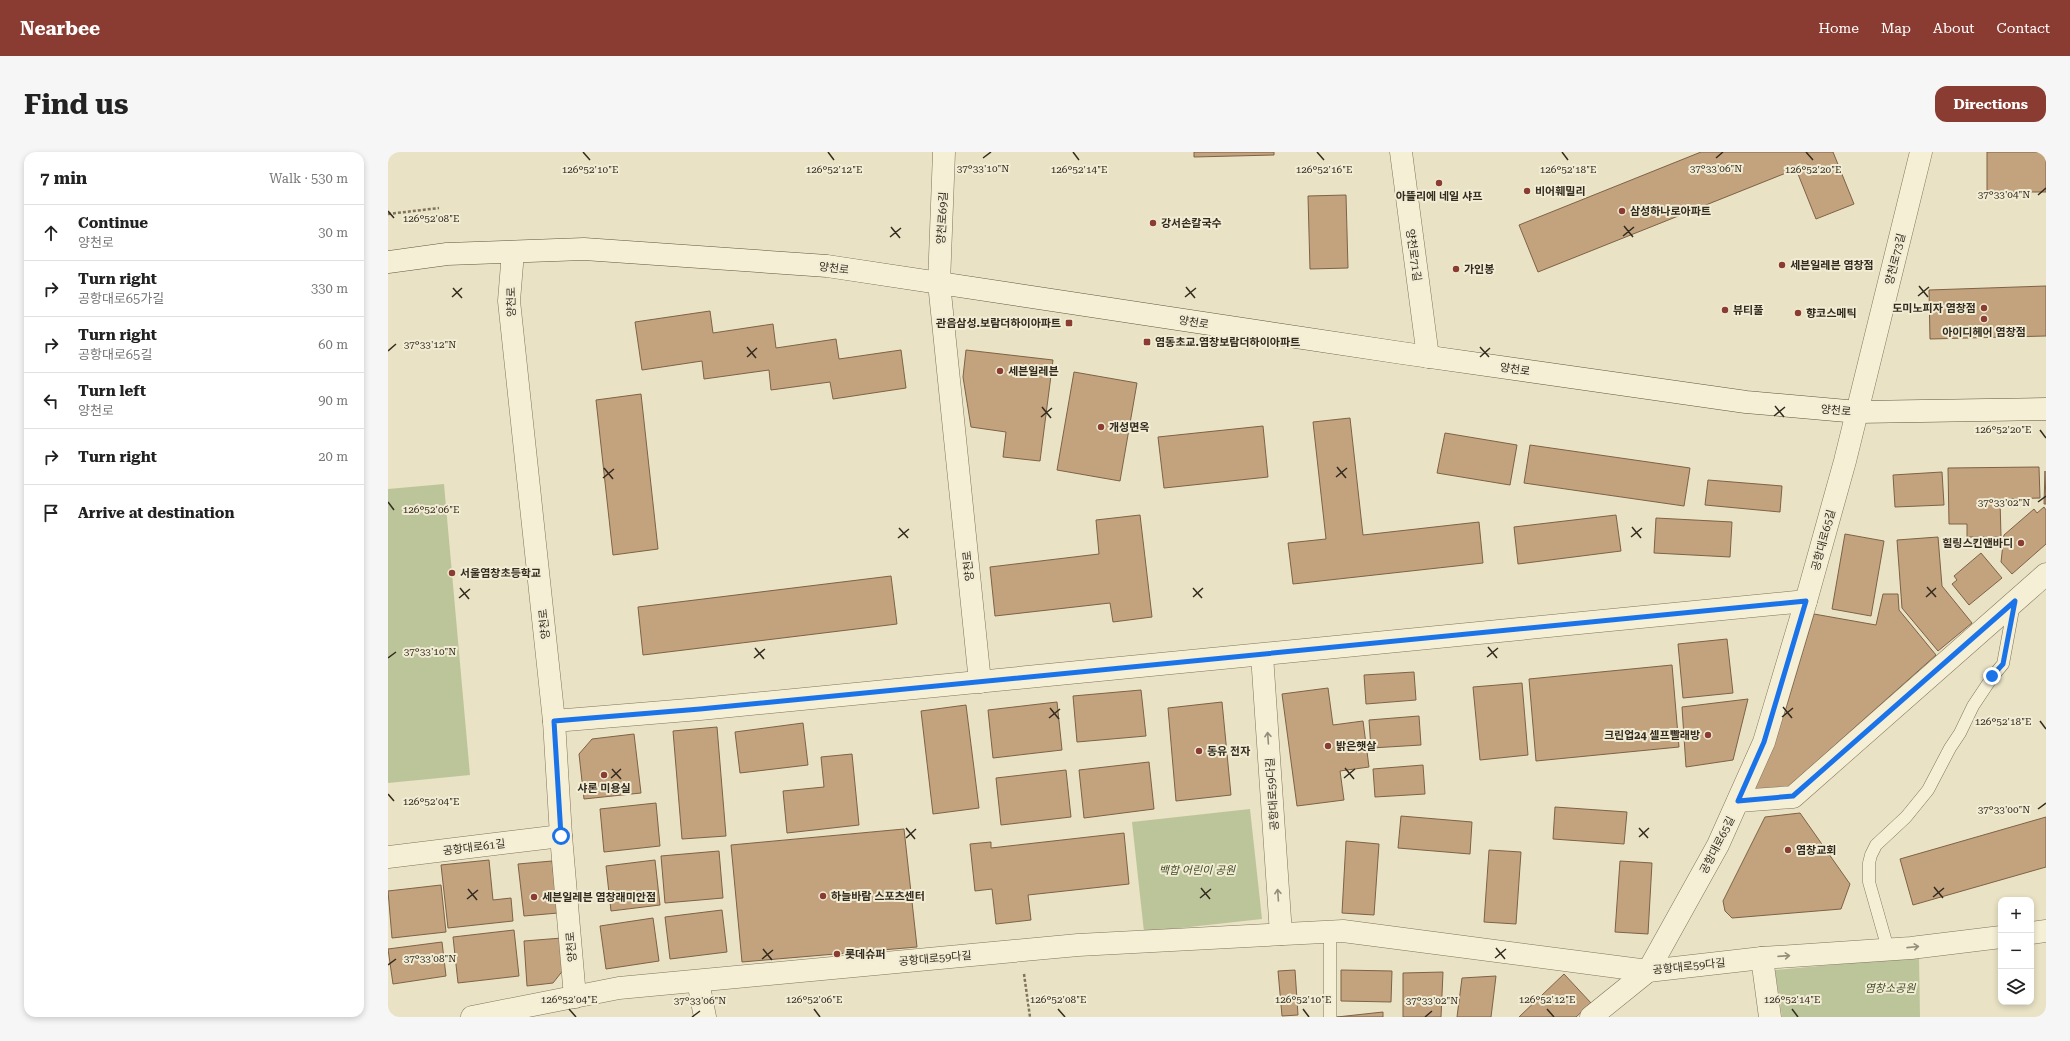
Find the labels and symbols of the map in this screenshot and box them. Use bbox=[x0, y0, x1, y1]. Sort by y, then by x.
text: 37°33'10"N bbox=[957, 163, 1009, 174]
text: 37°33'06"N bbox=[1690, 163, 1742, 174]
text: 126°52'10"E bbox=[562, 164, 618, 175]
text: 126°52'12"E bbox=[806, 164, 862, 175]
text: 126°52'14"E bbox=[1051, 164, 1107, 175]
text: 126°52'16"E bbox=[1296, 164, 1352, 175]
text: 126°52'18"E bbox=[1540, 164, 1596, 175]
text: 126°52'20"E bbox=[1785, 164, 1841, 175]
marker: 아뜰리에 네일 샤프 bbox=[1434, 178, 1444, 188]
place label: 비어훼밀리 bbox=[1535, 185, 1586, 198]
marker: 비어훼밀리 bbox=[1522, 186, 1532, 196]
text: 37°33'04"N bbox=[1978, 189, 2030, 200]
place label: 아뜰리에 네일 샤프 bbox=[1396, 190, 1482, 203]
street label: 양천로69길 bbox=[935, 191, 950, 245]
place label: 삼성하나로아파트 bbox=[1630, 205, 1711, 218]
marker: 삼성하나로아파트 bbox=[1617, 206, 1627, 216]
text: 126°52'08"E bbox=[403, 213, 459, 224]
place label: 강서손칼국수 bbox=[1161, 217, 1222, 230]
marker: 강서손칼국수 bbox=[1148, 218, 1158, 228]
street label: 양천로71길 bbox=[1403, 228, 1424, 282]
street label: 양천로73길 bbox=[1883, 232, 1908, 286]
place label: 세븐일레븐 염창점 bbox=[1790, 259, 1874, 272]
street label: 양천로 bbox=[818, 260, 850, 277]
marker: 세븐일레븐 염창점 bbox=[1777, 260, 1787, 270]
place label: 가인봉 bbox=[1464, 263, 1494, 276]
marker: 가인봉 bbox=[1451, 264, 1461, 274]
street label: 양천로 bbox=[505, 287, 518, 317]
place label: 도미노피자 염창점 bbox=[1892, 302, 1976, 315]
marker: 도미노피자 염창점 bbox=[1979, 303, 1989, 313]
place label: 뷰티풀 bbox=[1733, 304, 1763, 317]
marker: 뷰티풀 bbox=[1720, 305, 1730, 315]
place label: 향코스메틱 bbox=[1806, 307, 1857, 320]
marker: 향코스메틱 bbox=[1793, 308, 1803, 318]
street label: 양천로 bbox=[1178, 314, 1210, 331]
marker: 아이디헤어 염창점 bbox=[1979, 314, 1989, 324]
place label: 관음삼성.보람더하이아파트 bbox=[936, 317, 1061, 330]
marker: 관음삼성.보람더하이아파트 bbox=[1064, 318, 1074, 328]
place label: 아이디헤어 염창점 bbox=[1942, 326, 2026, 339]
place label: 염동초교.염창보람더하이아파트 bbox=[1155, 336, 1300, 349]
marker: 염동초교.염창보람더하이아파트 bbox=[1142, 337, 1152, 347]
text: 37°33'12"N bbox=[404, 339, 456, 350]
street label: 양천로 bbox=[1499, 361, 1531, 378]
place label: 세븐일레븐 bbox=[1008, 365, 1059, 378]
marker: 세븐일레븐 bbox=[995, 366, 1005, 376]
street label: 양천로 bbox=[1820, 403, 1852, 418]
place label: 개성면옥 bbox=[1109, 421, 1149, 434]
marker: 개성면옥 bbox=[1096, 422, 1106, 432]
text: 126°52'20"E bbox=[1975, 424, 2031, 435]
text: 37°33'02"N bbox=[1978, 497, 2030, 508]
text: 126°52'06"E bbox=[403, 504, 459, 515]
street label: 공항대로65길 bbox=[1809, 508, 1838, 572]
place label: 힐링스킨앤바디 bbox=[1942, 537, 2013, 550]
marker: 힐링스킨앤바디 bbox=[2016, 538, 2026, 548]
street label: 양천로 bbox=[960, 550, 977, 582]
place label: 서울염창초등학교 bbox=[460, 567, 541, 580]
marker: 서울염창초등학교 bbox=[447, 568, 457, 578]
street label: 양천로 bbox=[536, 608, 553, 640]
text: 37°33'10"N bbox=[404, 646, 456, 657]
route end bbox=[1983, 667, 2001, 685]
text: 126°52'18"E bbox=[1975, 716, 2031, 727]
place label: 크린업24 셀프빨래방 bbox=[1604, 729, 1700, 742]
marker: 크린업24 셀프빨래방 bbox=[1703, 730, 1713, 740]
one-way arrow bbox=[1264, 732, 1271, 745]
place label: 밝은햇살 bbox=[1336, 740, 1376, 753]
marker: 밝은햇살 bbox=[1323, 741, 1333, 751]
place label: 동유 전자 bbox=[1207, 745, 1250, 758]
marker: 동유 전자 bbox=[1194, 746, 1204, 756]
street label: 공항대로59다길 bbox=[1263, 757, 1282, 831]
marker: 샤론 미용실 bbox=[599, 770, 609, 780]
place label: 샤론 미용실 bbox=[577, 782, 631, 795]
text: 126°52'04"E bbox=[403, 796, 459, 807]
text: 37°33'00"N bbox=[1978, 804, 2030, 815]
street label: 공항대로65길 bbox=[1697, 814, 1738, 876]
route start bbox=[552, 827, 570, 845]
street label: 공항대로61길 bbox=[442, 837, 506, 858]
place label: 염창교회 bbox=[1796, 844, 1836, 857]
marker: 염창교회 bbox=[1783, 845, 1793, 855]
park label: 백합 어린이 공원 bbox=[1159, 864, 1236, 877]
one-way arrow bbox=[1275, 889, 1282, 902]
place label: 하늘바람 스포츠센터 bbox=[831, 890, 925, 903]
place label: 세븐일레븐 염창래미안점 bbox=[542, 891, 656, 904]
marker: 하늘바람 스포츠센터 bbox=[818, 891, 828, 901]
marker: 세븐일레븐 염창래미안점 bbox=[529, 892, 539, 902]
street label: 양천로 bbox=[564, 931, 579, 963]
one-way arrow bbox=[1906, 944, 1919, 951]
place label: 롯데슈퍼 bbox=[845, 948, 885, 961]
marker: 롯데슈퍼 bbox=[832, 949, 842, 959]
street label: 공항대로59다길 bbox=[898, 949, 972, 968]
text: 37°33'08"N bbox=[404, 953, 456, 964]
one-way arrow bbox=[1777, 953, 1790, 960]
street label: 공항대로59다길 bbox=[1652, 956, 1726, 977]
park label: 염창소공원 bbox=[1865, 982, 1916, 995]
text: 126°52'04"E bbox=[541, 994, 597, 1005]
text: 126°52'06"E bbox=[786, 994, 842, 1005]
text: 126°52'08"E bbox=[1030, 994, 1086, 1005]
text: 126°52'10"E bbox=[1275, 994, 1331, 1005]
text: 126°52'12"E bbox=[1519, 994, 1575, 1005]
text: 126°52'14"E bbox=[1764, 994, 1820, 1005]
text: 37°33'06"N bbox=[674, 995, 726, 1006]
text: 37°33'02"N bbox=[1406, 995, 1458, 1006]

